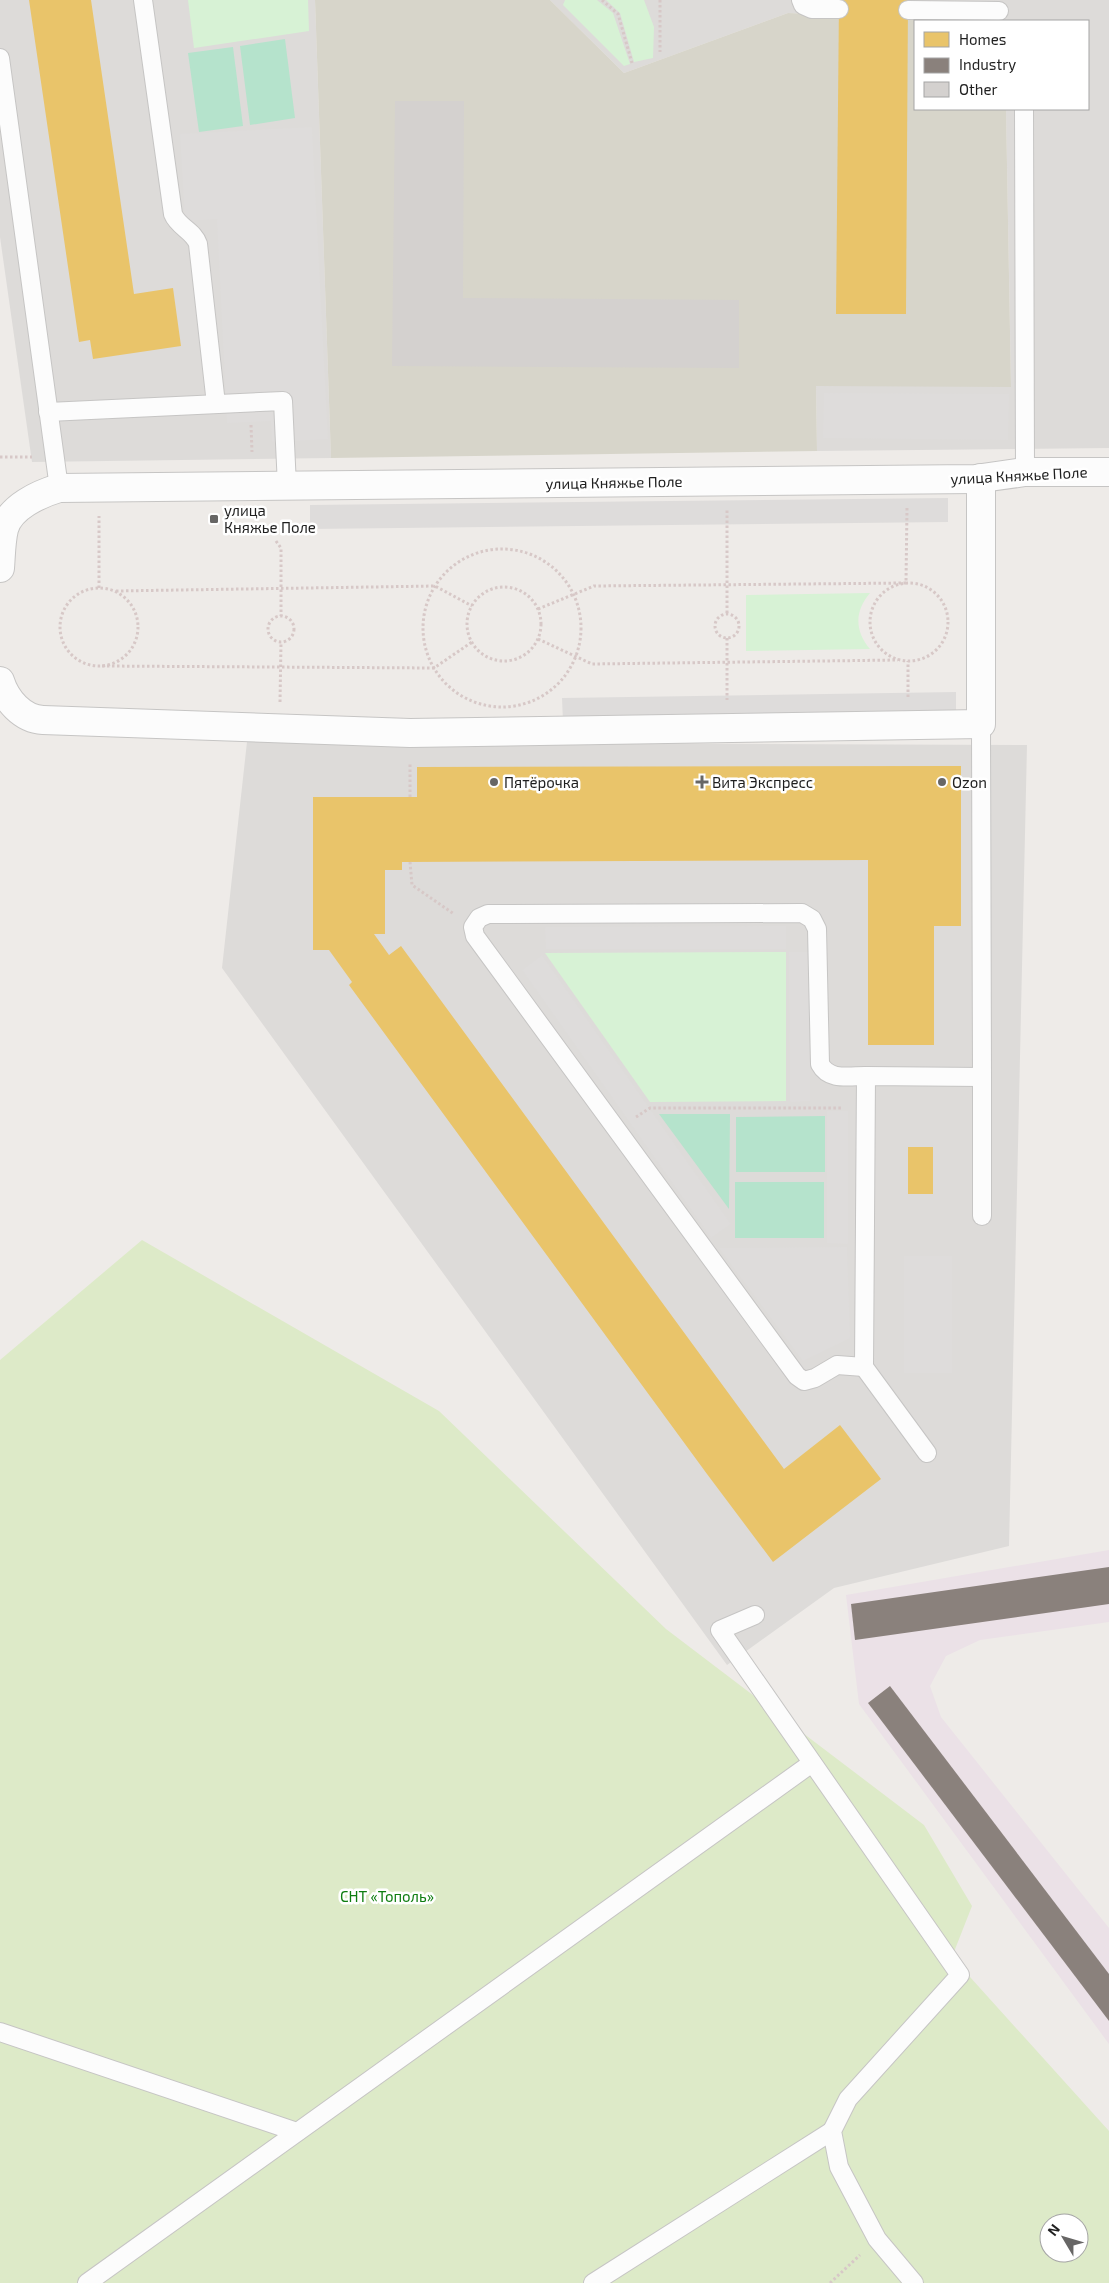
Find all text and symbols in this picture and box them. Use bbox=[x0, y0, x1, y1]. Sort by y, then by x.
legend bbox=[914, 20, 1089, 110]
text: Homes bbox=[959, 30, 1006, 48]
text: Industry bbox=[959, 55, 1016, 73]
text: Other bbox=[959, 80, 998, 98]
street label: улица Княжье Поле bbox=[950, 462, 1088, 489]
street label: улица Княжье Поле bbox=[545, 472, 683, 493]
place label: улица Княжье Поле bbox=[224, 501, 316, 536]
marker: улица Княжье Поле bbox=[208, 513, 220, 525]
place label: Пятёрочка bbox=[504, 773, 579, 791]
place label: Вита Экспресс bbox=[712, 773, 813, 791]
place label: Ozon bbox=[952, 773, 987, 791]
marker: Пятёрочка bbox=[488, 776, 500, 788]
marker: Вита Экспресс bbox=[696, 776, 708, 788]
marker: Ozon bbox=[936, 776, 948, 788]
park label: СНТ «Тополь» bbox=[340, 1887, 434, 1905]
north arrow bbox=[1039, 2213, 1089, 2263]
text: N bbox=[1044, 2220, 1063, 2239]

